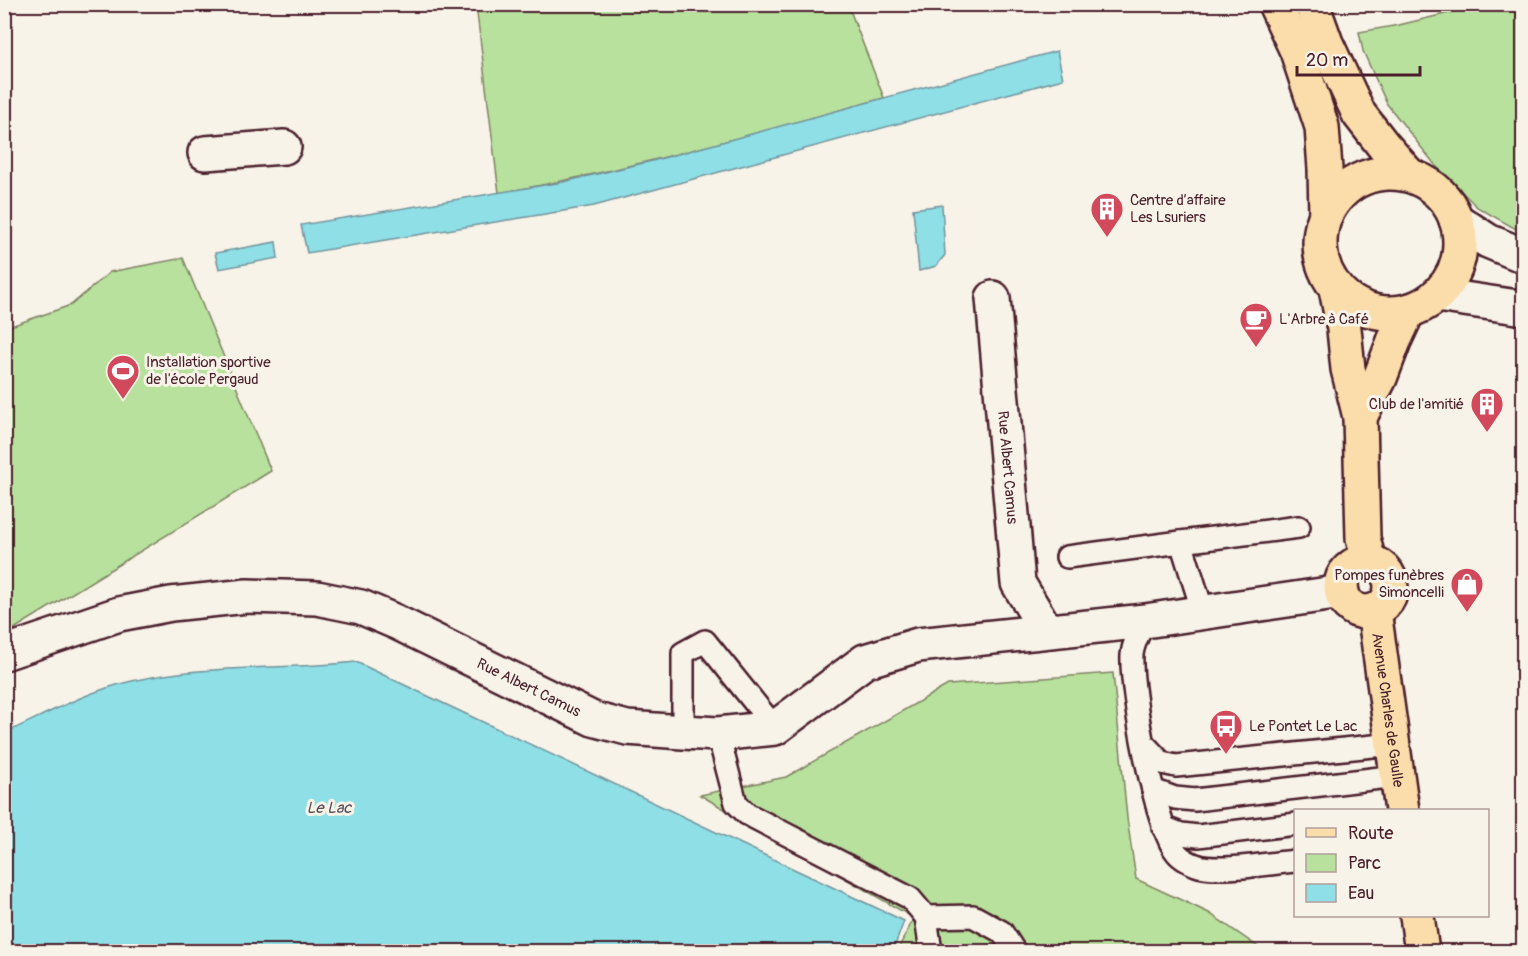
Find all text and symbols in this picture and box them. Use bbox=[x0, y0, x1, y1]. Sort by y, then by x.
scale bar bbox=[1297, 39, 1420, 77]
text: 20 m bbox=[1306, 49, 1348, 72]
building icon: Centre d’affaire Les Lsuriers bbox=[1089, 191, 1125, 238]
place label: Centre d’affaire Les Lsuriers bbox=[1130, 191, 1226, 227]
cafe icon: L'Arbre à Café bbox=[1238, 301, 1274, 348]
place label: L'Arbre à Café bbox=[1279, 310, 1369, 329]
sports icon: Installation sportive de l'école Pergaud bbox=[105, 353, 141, 400]
place label: Installation sportive de l'école Pergaud bbox=[146, 353, 271, 389]
building icon: Club de l'amitié bbox=[1469, 386, 1505, 433]
place label: Club de l'amitié bbox=[1369, 395, 1464, 414]
street label: Rue Albert Camus bbox=[993, 410, 1022, 525]
place label: Pompes funèbres Simoncelli bbox=[1334, 566, 1444, 602]
shop icon: Pompes funèbres Simoncelli bbox=[1449, 566, 1485, 613]
street label: Avenue Charles de Gaulle bbox=[1368, 631, 1408, 789]
street label: Rue Albert Camus bbox=[474, 654, 584, 721]
bus stop icon: Le Pontet Le Lac bbox=[1208, 708, 1244, 755]
place label: Le Pontet Le Lac bbox=[1249, 717, 1358, 736]
water label: Le Lac bbox=[307, 798, 352, 818]
legend bbox=[1294, 809, 1489, 917]
text: Route bbox=[1348, 822, 1393, 845]
text: Parc bbox=[1348, 852, 1381, 875]
text: Eau bbox=[1348, 882, 1374, 905]

